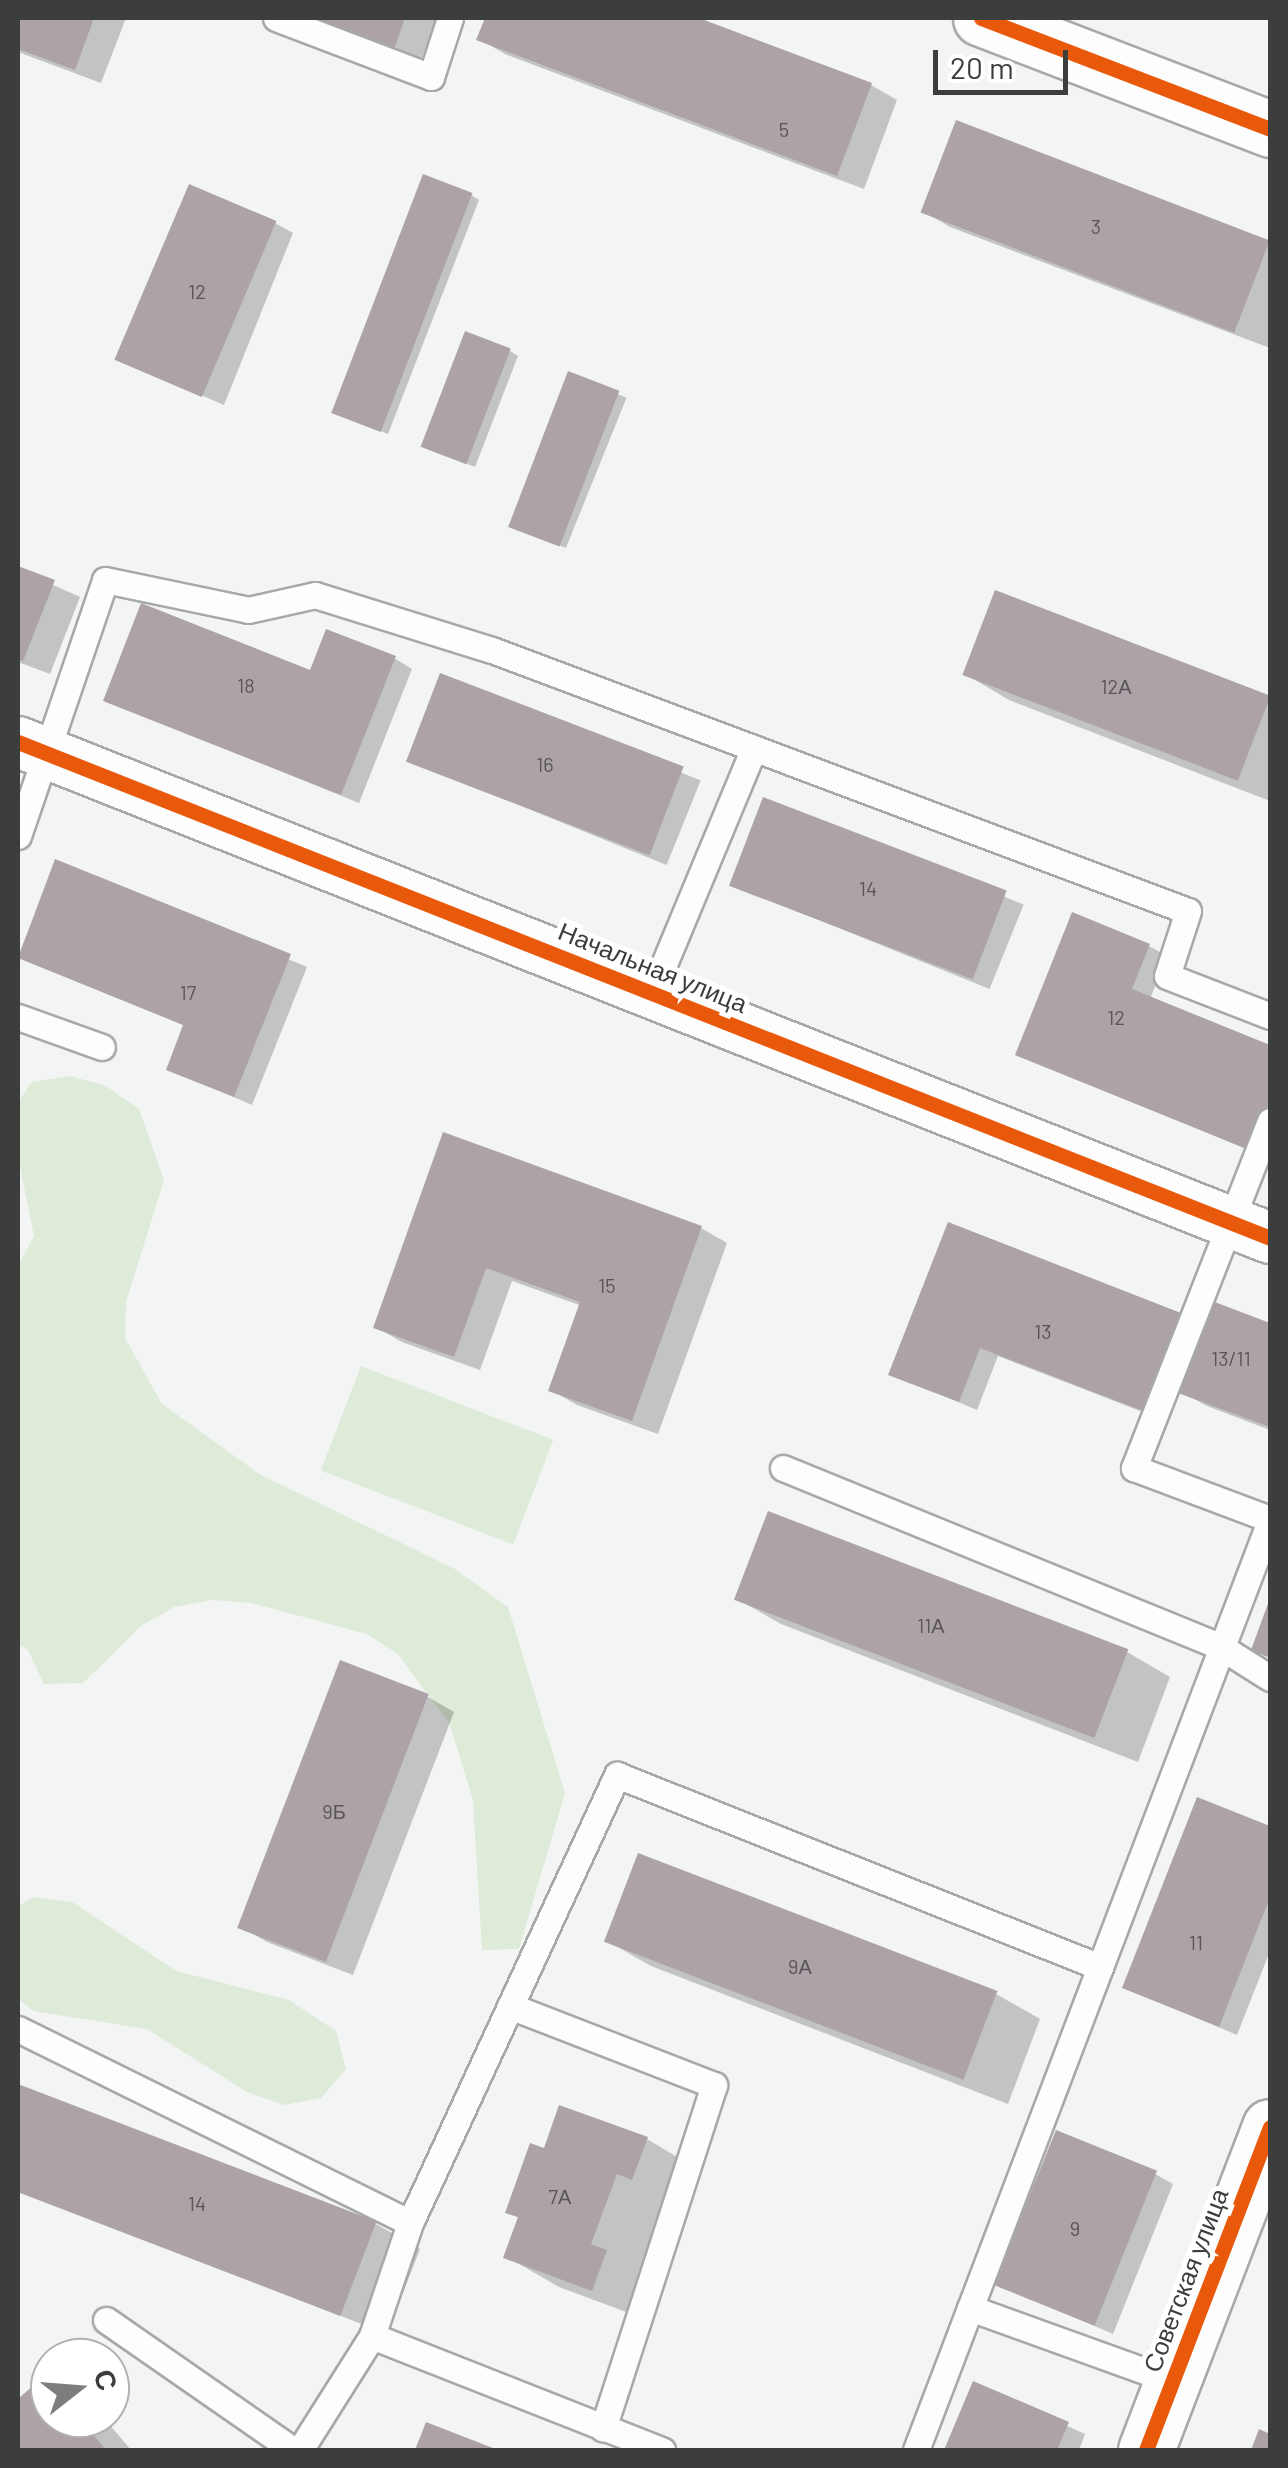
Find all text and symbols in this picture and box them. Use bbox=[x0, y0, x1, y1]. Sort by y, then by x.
scale bar bbox=[938, 30, 1073, 92]
text: 20 m bbox=[950, 49, 1014, 85]
house number: 5 bbox=[779, 117, 789, 141]
house number: 3 bbox=[1091, 214, 1101, 238]
house number: 12 bbox=[188, 279, 206, 303]
house number: 18 bbox=[237, 673, 255, 697]
house number: 12А bbox=[1100, 674, 1132, 698]
house number: 16 bbox=[536, 752, 554, 776]
house number: 14 bbox=[859, 876, 877, 900]
street label: Начальная улица bbox=[554, 915, 752, 1019]
house number: 17 bbox=[180, 980, 196, 1004]
house number: 12 bbox=[1107, 1005, 1125, 1029]
house number: 15 bbox=[598, 1273, 616, 1297]
house number: 13 bbox=[1034, 1319, 1052, 1343]
house number: 13/11 bbox=[1211, 1346, 1251, 1370]
house number: 11А bbox=[917, 1613, 945, 1637]
house number: 9Б bbox=[322, 1799, 346, 1823]
house number: 11 bbox=[1189, 1930, 1203, 1954]
house number: 9А bbox=[788, 1954, 812, 1978]
house number: 7А bbox=[549, 2184, 571, 2208]
street label: Советская улица bbox=[1136, 2184, 1234, 2376]
house number: 14 bbox=[188, 2191, 206, 2215]
house number: 9 bbox=[1070, 2216, 1080, 2240]
north arrow bbox=[30, 2338, 130, 2438]
text: С bbox=[88, 2365, 126, 2394]

